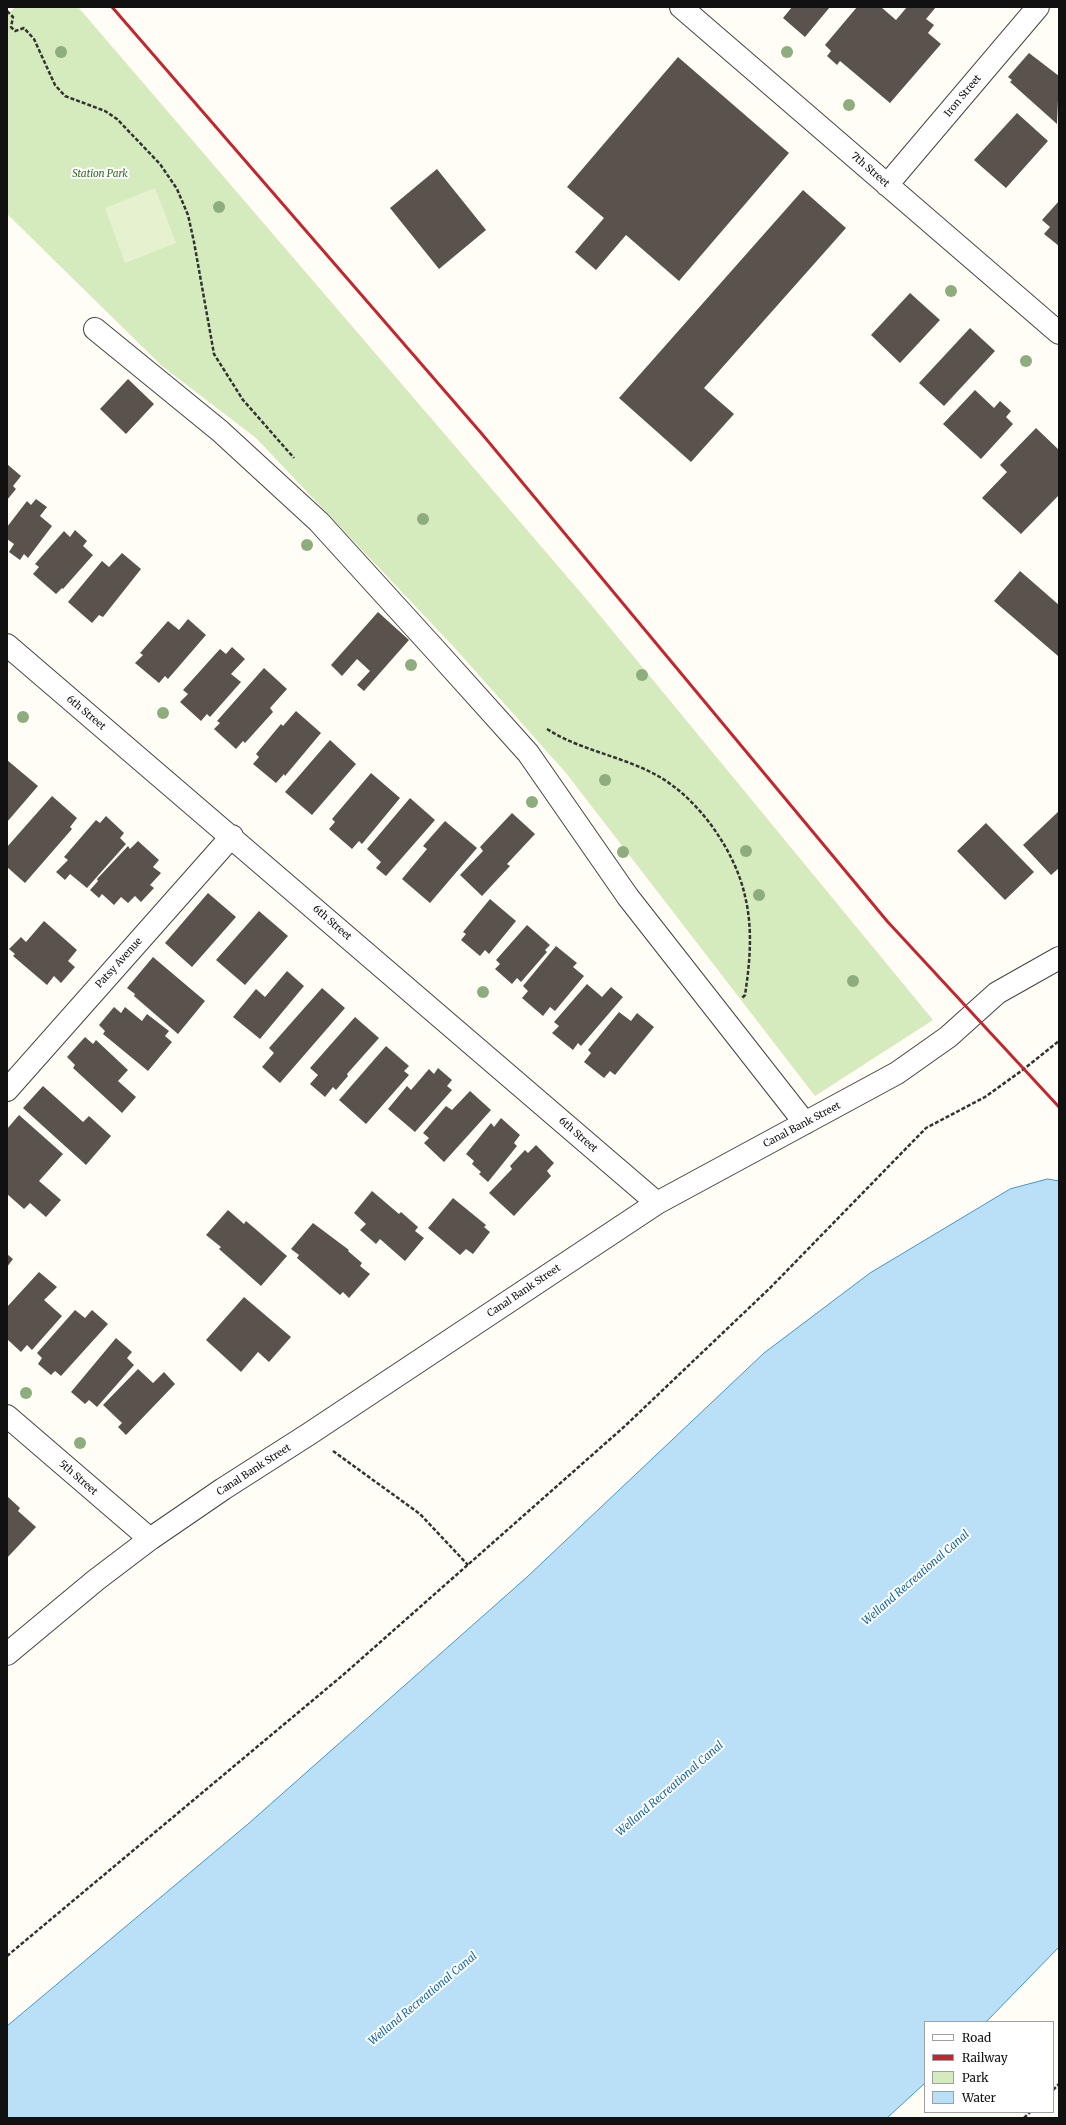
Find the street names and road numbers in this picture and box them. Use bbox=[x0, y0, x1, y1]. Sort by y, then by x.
street label: Iron Street bbox=[942, 73, 984, 119]
street label: 7th Street bbox=[848, 150, 892, 190]
street label: 6th Street bbox=[64, 693, 108, 733]
street label: 6th Street bbox=[310, 903, 354, 943]
street label: Patsy Avenue bbox=[93, 935, 145, 991]
street label: Canal Bank Street bbox=[761, 1100, 843, 1150]
street label: 6th Street bbox=[556, 1115, 600, 1155]
street label: Canal Bank Street bbox=[485, 1262, 563, 1320]
street label: Canal Bank Street bbox=[215, 1442, 293, 1498]
street label: 5th Street bbox=[56, 1458, 100, 1498]

